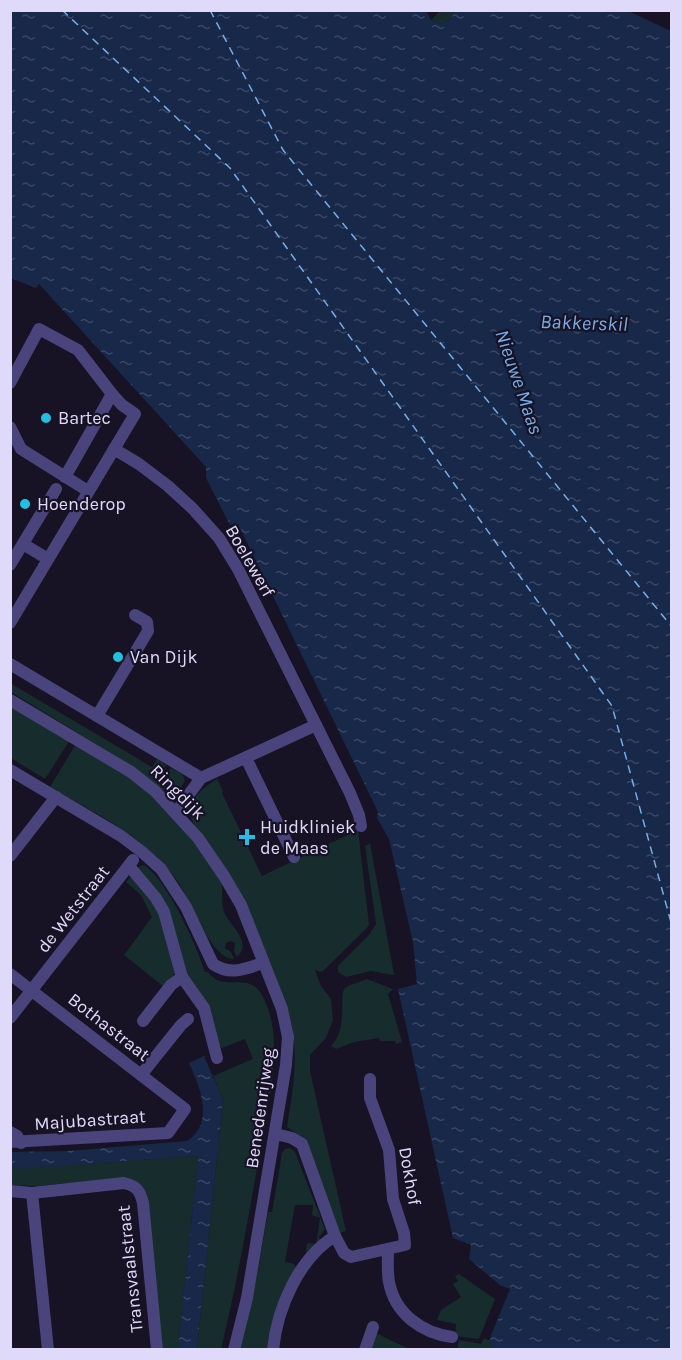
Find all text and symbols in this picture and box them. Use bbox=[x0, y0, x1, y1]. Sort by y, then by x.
water label: Bakkerskil bbox=[540, 310, 628, 336]
water label: Nieuwe Maas bbox=[490, 327, 548, 437]
place label: Bartec bbox=[58, 407, 111, 429]
marker: Bartec bbox=[39, 411, 53, 425]
place label: Hoenderop bbox=[37, 493, 126, 515]
marker: Hoenderop bbox=[18, 497, 32, 511]
street label: Boelewerf bbox=[221, 521, 280, 602]
place label: Van Dijk bbox=[130, 646, 198, 668]
marker: Van Dijk bbox=[111, 650, 125, 664]
street label: Ringdijk bbox=[146, 760, 210, 824]
place label: Huidkliniek de Maas bbox=[260, 816, 355, 859]
marker: Huidkliniek de Maas bbox=[238, 828, 256, 846]
street label: de Wetstraat bbox=[32, 861, 114, 957]
street label: Bothastraat bbox=[64, 988, 155, 1066]
street label: Benedenrijweg bbox=[241, 1046, 279, 1170]
street label: Majubastraat bbox=[34, 1105, 147, 1135]
street label: Dokhof bbox=[394, 1145, 426, 1208]
street label: Transvaalstraat bbox=[112, 1204, 148, 1334]

